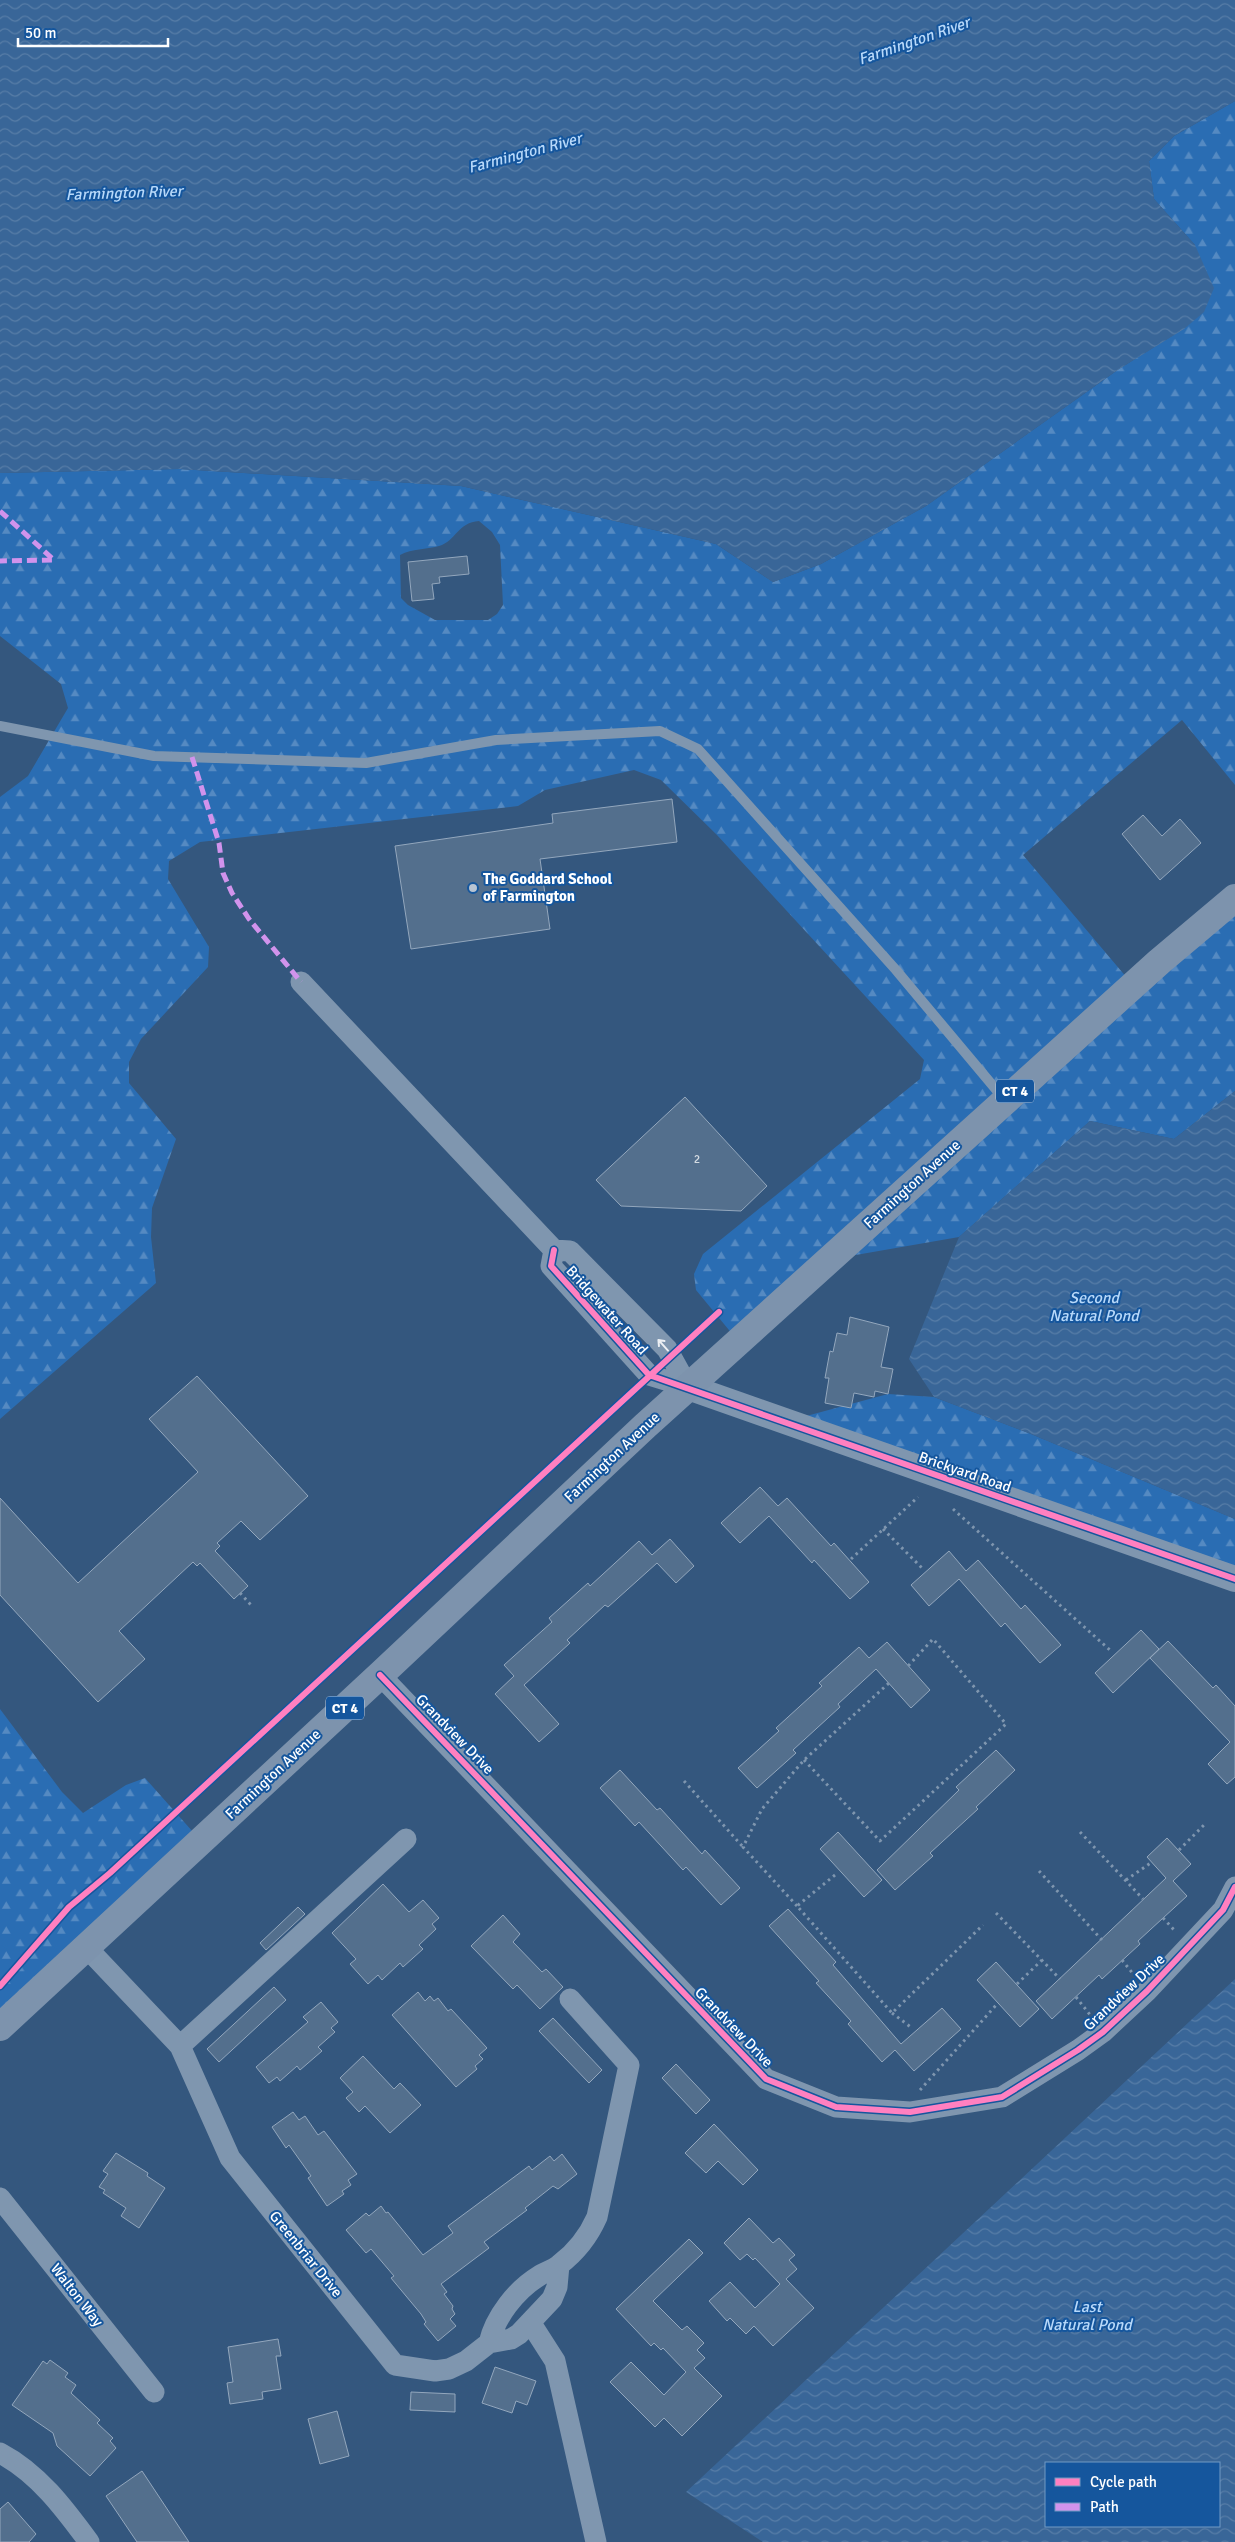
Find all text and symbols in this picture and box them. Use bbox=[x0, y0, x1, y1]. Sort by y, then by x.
water label: Farmington River bbox=[856, 12, 974, 69]
scale bar bbox=[18, 15, 168, 47]
text: 50 m bbox=[25, 24, 56, 42]
water label: Farmington River bbox=[466, 128, 586, 178]
water label: Farmington River bbox=[65, 181, 185, 205]
place label: The Goddard School of Farmington bbox=[483, 870, 612, 905]
marker: The Goddard School of Farmington bbox=[467, 882, 479, 894]
road number: CT 4 bbox=[996, 1080, 1034, 1102]
street label: Farmington Avenue bbox=[860, 1136, 964, 1232]
house number: 2 bbox=[694, 1152, 700, 1167]
street label: Bridgewater Road bbox=[562, 1262, 652, 1358]
water label: Second Natural Pond bbox=[1049, 1288, 1141, 1326]
one-way arrow bbox=[657, 1339, 669, 1352]
street label: Farmington Avenue bbox=[561, 1408, 663, 1506]
street label: Brickyard Road bbox=[916, 1448, 1014, 1496]
street label: Grandview Drive bbox=[412, 1690, 498, 1778]
road number: CT 4 bbox=[326, 1696, 364, 1720]
street label: Farmington Avenue bbox=[222, 1725, 324, 1823]
street label: Grandview Drive bbox=[1080, 1950, 1168, 2034]
street label: Grandview Drive bbox=[691, 1983, 777, 2071]
street label: Greenbriar Drive bbox=[266, 2207, 346, 2301]
street label: Walton Way bbox=[47, 2260, 107, 2330]
water label: Last Natural Pond bbox=[1042, 2297, 1134, 2335]
legend bbox=[1045, 2462, 1220, 2527]
text: Cycle path bbox=[1090, 2473, 1157, 2491]
text: Path bbox=[1090, 2498, 1119, 2516]

